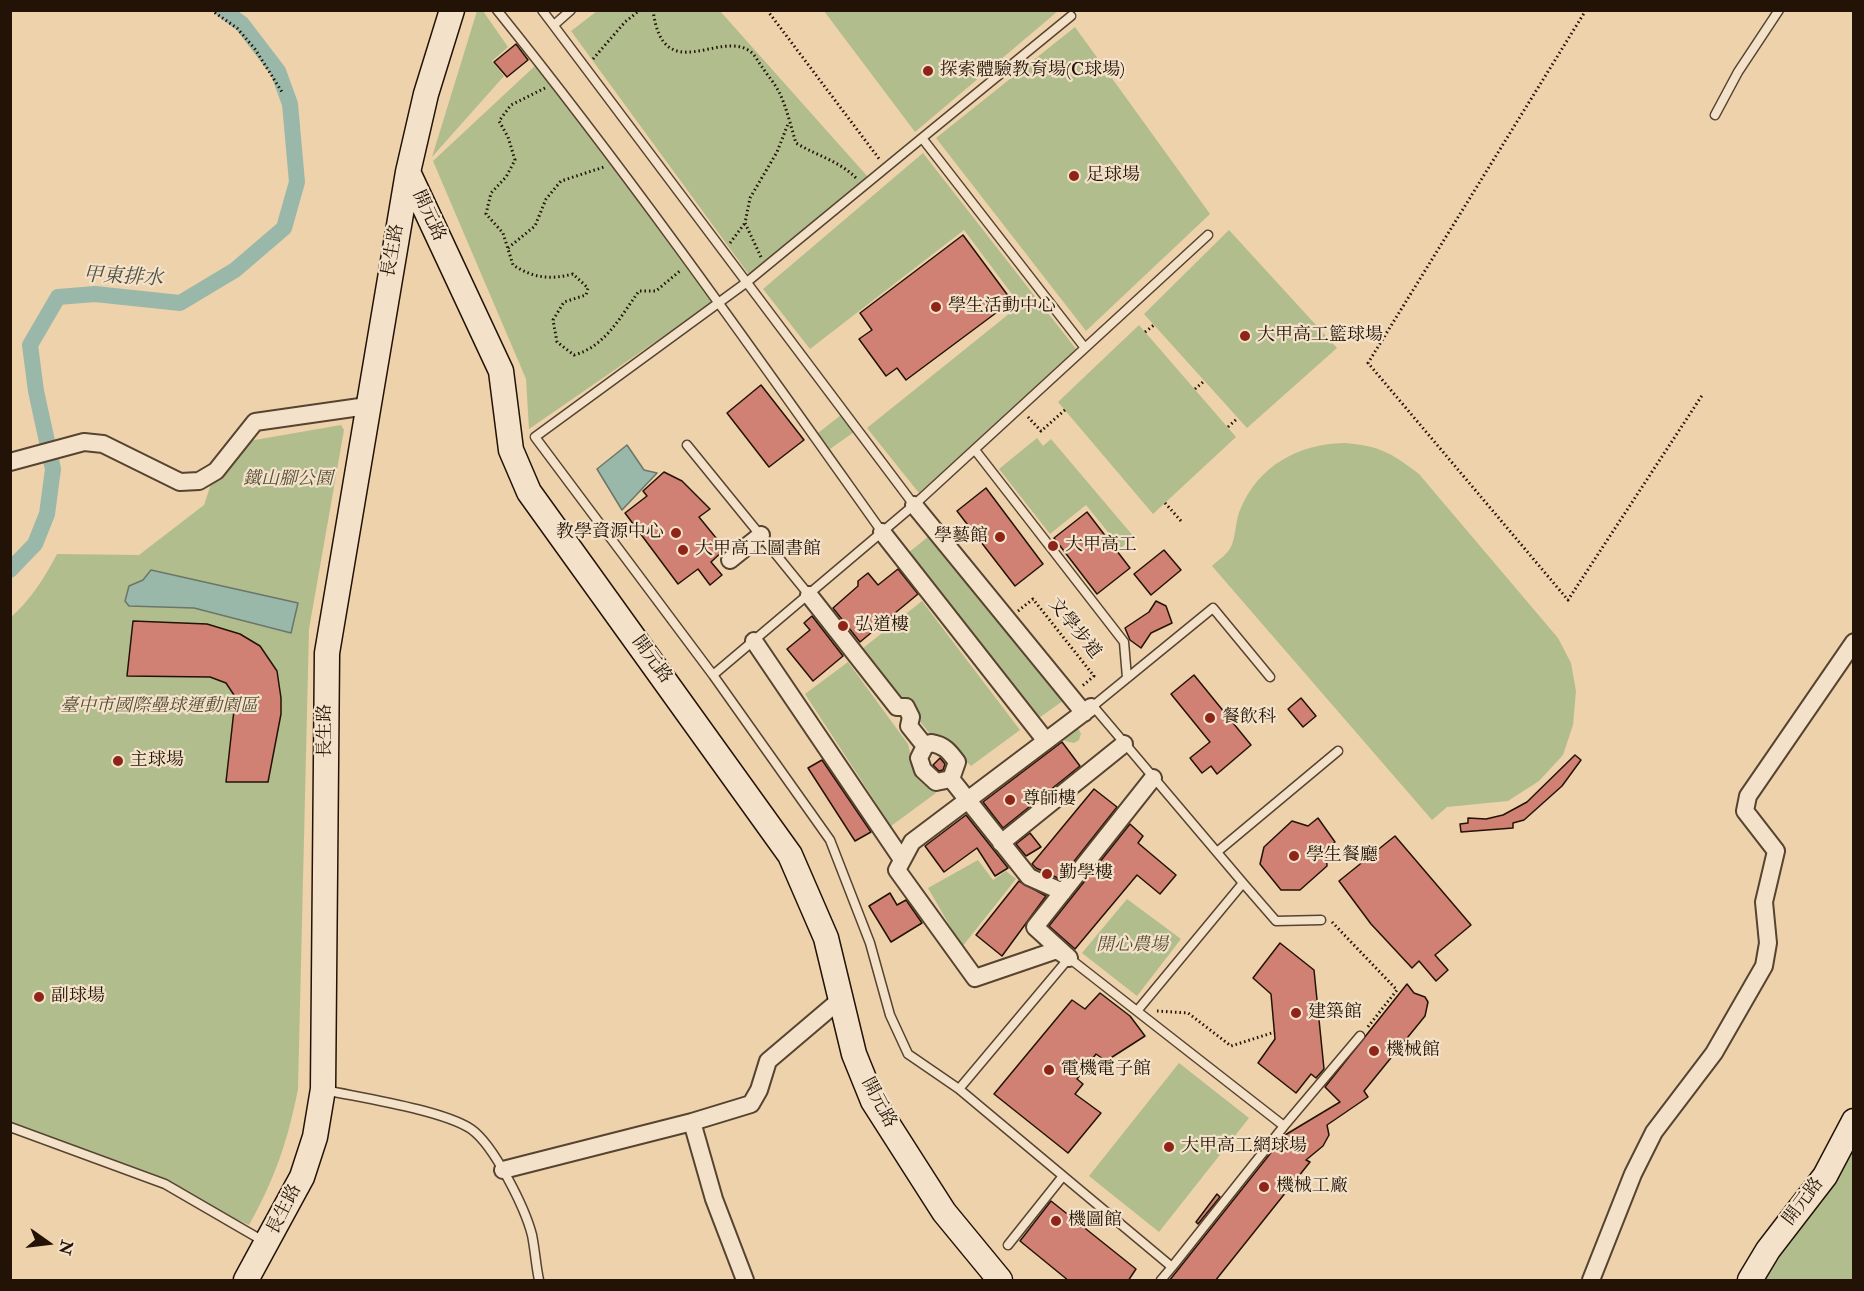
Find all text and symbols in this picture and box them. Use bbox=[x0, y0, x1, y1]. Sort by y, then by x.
place label: 探索體驗教育場(C球場) bbox=[940, 60, 1125, 82]
marker: 探索體驗教育場(C球場) bbox=[921, 64, 935, 78]
place label: 足球場 bbox=[1086, 165, 1140, 187]
marker: 足球場 bbox=[1067, 169, 1081, 183]
street label: 開元路 bbox=[407, 187, 449, 245]
street label: 長生路 bbox=[379, 223, 409, 279]
water label: 甲東排水 bbox=[82, 264, 164, 292]
place label: 學生活動中心 bbox=[948, 296, 1056, 318]
marker: 學生活動中心 bbox=[929, 300, 943, 314]
place label: 大甲高工籃球場 bbox=[1257, 325, 1383, 347]
marker: 大甲高工籃球場 bbox=[1238, 329, 1252, 343]
park label: 鐵山腳公園 bbox=[243, 469, 333, 491]
place label: 教學資源中心 bbox=[556, 522, 664, 544]
marker: 教學資源中心 bbox=[669, 526, 683, 540]
place label: 學藝館 bbox=[934, 526, 988, 548]
marker: 學藝館 bbox=[993, 530, 1007, 544]
place label: 大甲高工 bbox=[1065, 535, 1137, 557]
place label: 大甲高工圖書館 bbox=[695, 539, 821, 561]
marker: 大甲高工 bbox=[1046, 539, 1060, 553]
marker: 大甲高工圖書館 bbox=[676, 543, 690, 557]
street label: 文學步道 bbox=[1043, 594, 1105, 664]
place label: 弘道樓 bbox=[855, 615, 909, 637]
marker: 弘道樓 bbox=[836, 619, 850, 633]
street label: 開元路 bbox=[626, 632, 676, 688]
park label: 臺中市國際壘球運動園區 bbox=[60, 696, 258, 718]
street label: 長生路 bbox=[315, 704, 337, 758]
place label: 餐飲科 bbox=[1222, 707, 1276, 729]
marker: 餐飲科 bbox=[1203, 711, 1217, 725]
place label: 主球場 bbox=[130, 750, 184, 772]
marker: 主球場 bbox=[111, 754, 125, 768]
place label: 尊師樓 bbox=[1022, 789, 1076, 811]
marker: 尊師樓 bbox=[1003, 793, 1017, 807]
place label: 學生餐廳 bbox=[1306, 845, 1378, 867]
marker: 學生餐廳 bbox=[1287, 849, 1301, 863]
place label: 勤學樓 bbox=[1059, 863, 1113, 885]
marker: 勤學樓 bbox=[1040, 867, 1054, 881]
park label: 開心農場 bbox=[1096, 935, 1168, 957]
place label: 副球場 bbox=[51, 986, 105, 1008]
marker: 副球場 bbox=[32, 990, 46, 1004]
place label: 建築館 bbox=[1308, 1002, 1362, 1024]
marker: 建築館 bbox=[1289, 1006, 1303, 1020]
place label: 機械館 bbox=[1386, 1040, 1440, 1062]
marker: 機械館 bbox=[1367, 1044, 1381, 1058]
place label: 電機電子館 bbox=[1061, 1059, 1151, 1081]
marker: 電機電子館 bbox=[1042, 1063, 1056, 1077]
street label: 開元路 bbox=[856, 1074, 900, 1132]
place label: 大甲高工網球場 bbox=[1181, 1136, 1307, 1158]
marker: 大甲高工網球場 bbox=[1162, 1140, 1176, 1154]
street label: 開元路 bbox=[1779, 1174, 1829, 1230]
place label: 機械工廠 bbox=[1276, 1176, 1348, 1198]
marker: 機械工廠 bbox=[1257, 1180, 1271, 1194]
street label: 長生路 bbox=[263, 1181, 307, 1239]
place label: 機圖館 bbox=[1068, 1210, 1122, 1232]
north arrow bbox=[18, 1213, 78, 1273]
marker: 機圖館 bbox=[1049, 1214, 1063, 1228]
text: N bbox=[54, 1238, 77, 1257]

